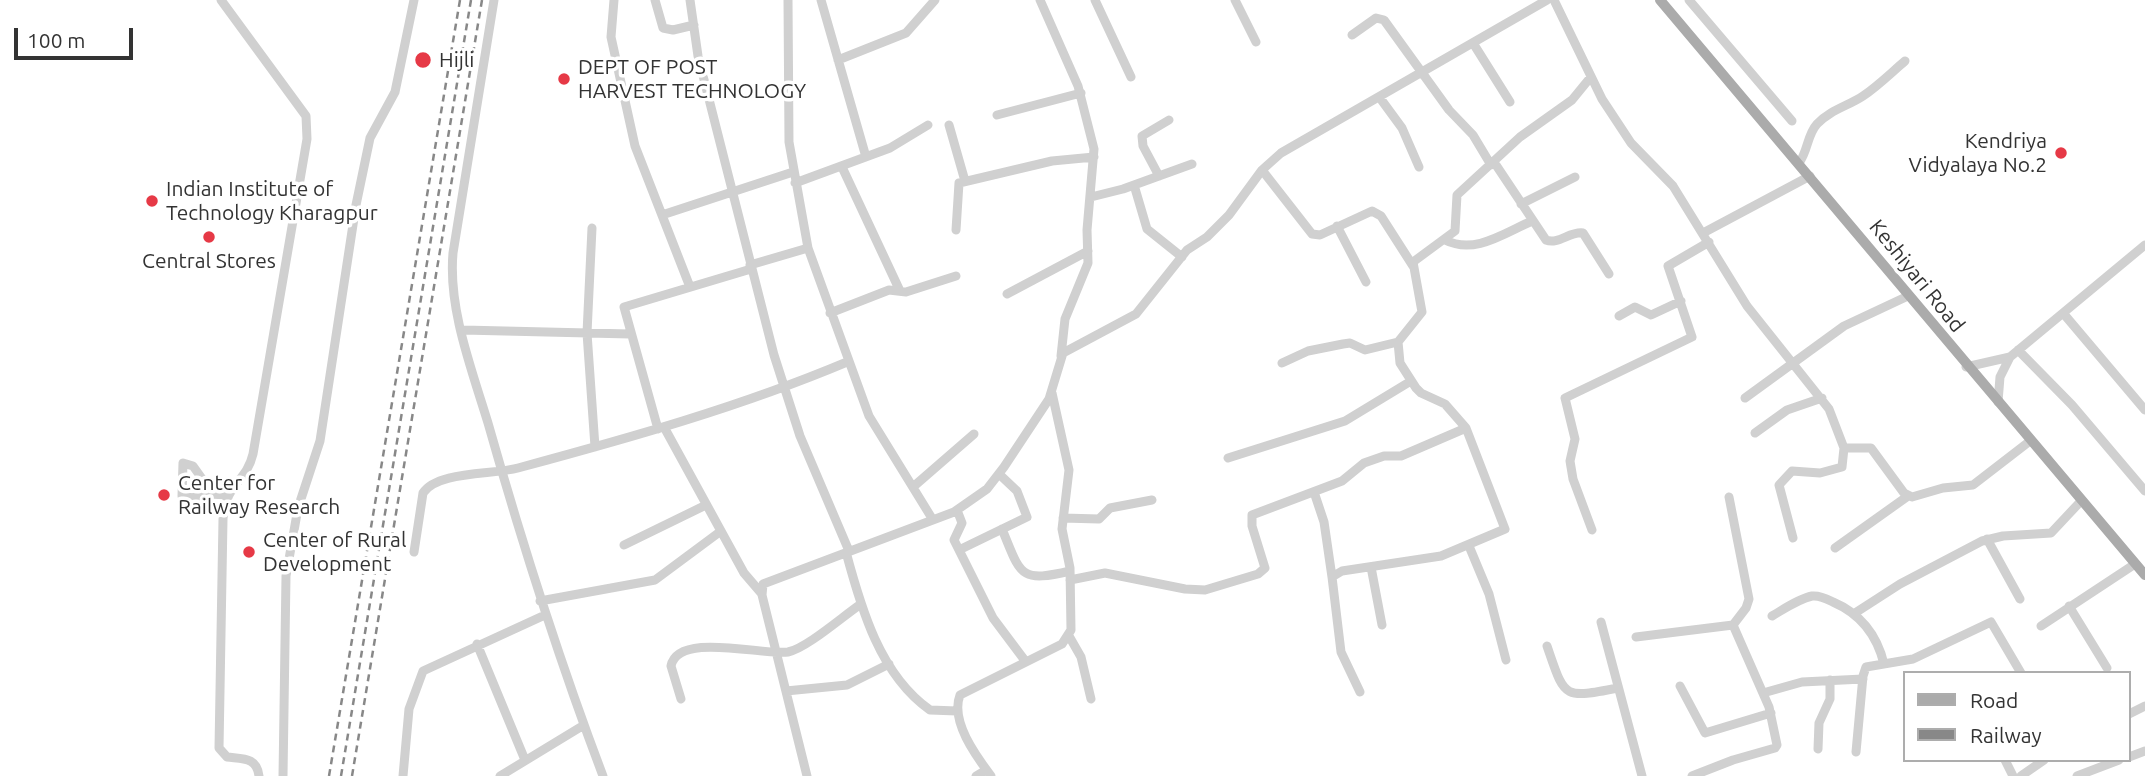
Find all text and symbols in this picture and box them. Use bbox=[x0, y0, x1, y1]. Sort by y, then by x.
scale bar bbox=[18, 14, 136, 58]
text: 100 m bbox=[27, 28, 85, 52]
place label: Hijli bbox=[439, 47, 474, 73]
marker: Hijli bbox=[413, 50, 433, 70]
place label: DEPT OF POST HARVEST TECHNOLOGY bbox=[578, 54, 806, 104]
marker: DEPT OF POST HARVEST TECHNOLOGY bbox=[556, 71, 572, 87]
place label: Kendriya Vidyalaya No.2 bbox=[1908, 128, 2047, 178]
marker: Kendriya Vidyalaya No.2 bbox=[2053, 145, 2069, 161]
place label: Indian Institute of Technology Kharagpur bbox=[166, 176, 378, 226]
marker: Indian Institute of Technology Kharagpur bbox=[144, 193, 160, 209]
street label: Keshiyari Road bbox=[1864, 215, 1970, 337]
marker: Central Stores bbox=[201, 229, 217, 245]
place label: Central Stores bbox=[142, 248, 276, 274]
place label: Center for Railway Research bbox=[178, 470, 340, 520]
marker: Center for Railway Research bbox=[156, 487, 172, 503]
place label: Center of Rural Development bbox=[263, 527, 406, 577]
marker: Center of Rural Development bbox=[241, 544, 257, 560]
legend bbox=[1904, 671, 2131, 762]
text: Road bbox=[1970, 688, 2018, 712]
text: Railway bbox=[1970, 723, 2042, 747]

